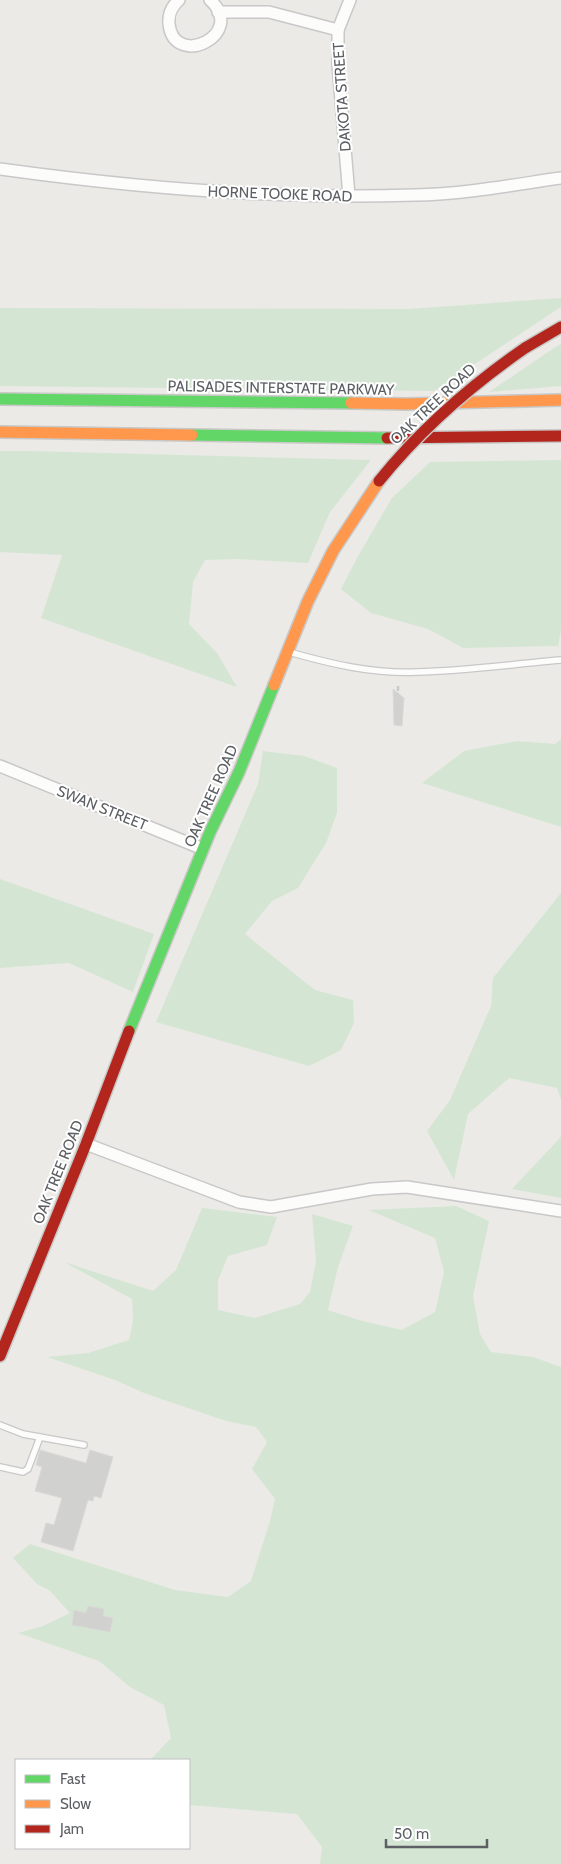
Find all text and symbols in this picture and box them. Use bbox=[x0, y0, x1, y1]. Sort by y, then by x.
street label: DAKOTA STREET bbox=[329, 42, 355, 152]
street label: HORNE TOOKE ROAD bbox=[207, 182, 353, 206]
street label: OAK TREE ROAD bbox=[387, 360, 479, 448]
street label: PALISADES INTERSTATE PARKWAY bbox=[167, 377, 395, 399]
street label: OAK TREE ROAD bbox=[180, 742, 242, 850]
street label: SWAN STREET bbox=[54, 782, 150, 834]
street label: OAK TREE ROAD bbox=[29, 1118, 87, 1226]
legend bbox=[15, 1759, 190, 1849]
text: Fast bbox=[60, 1770, 85, 1788]
text: Slow bbox=[60, 1795, 91, 1813]
scale bar bbox=[386, 1816, 487, 1848]
text: Jam bbox=[59, 1820, 84, 1838]
text: 50 m bbox=[394, 1825, 429, 1843]

